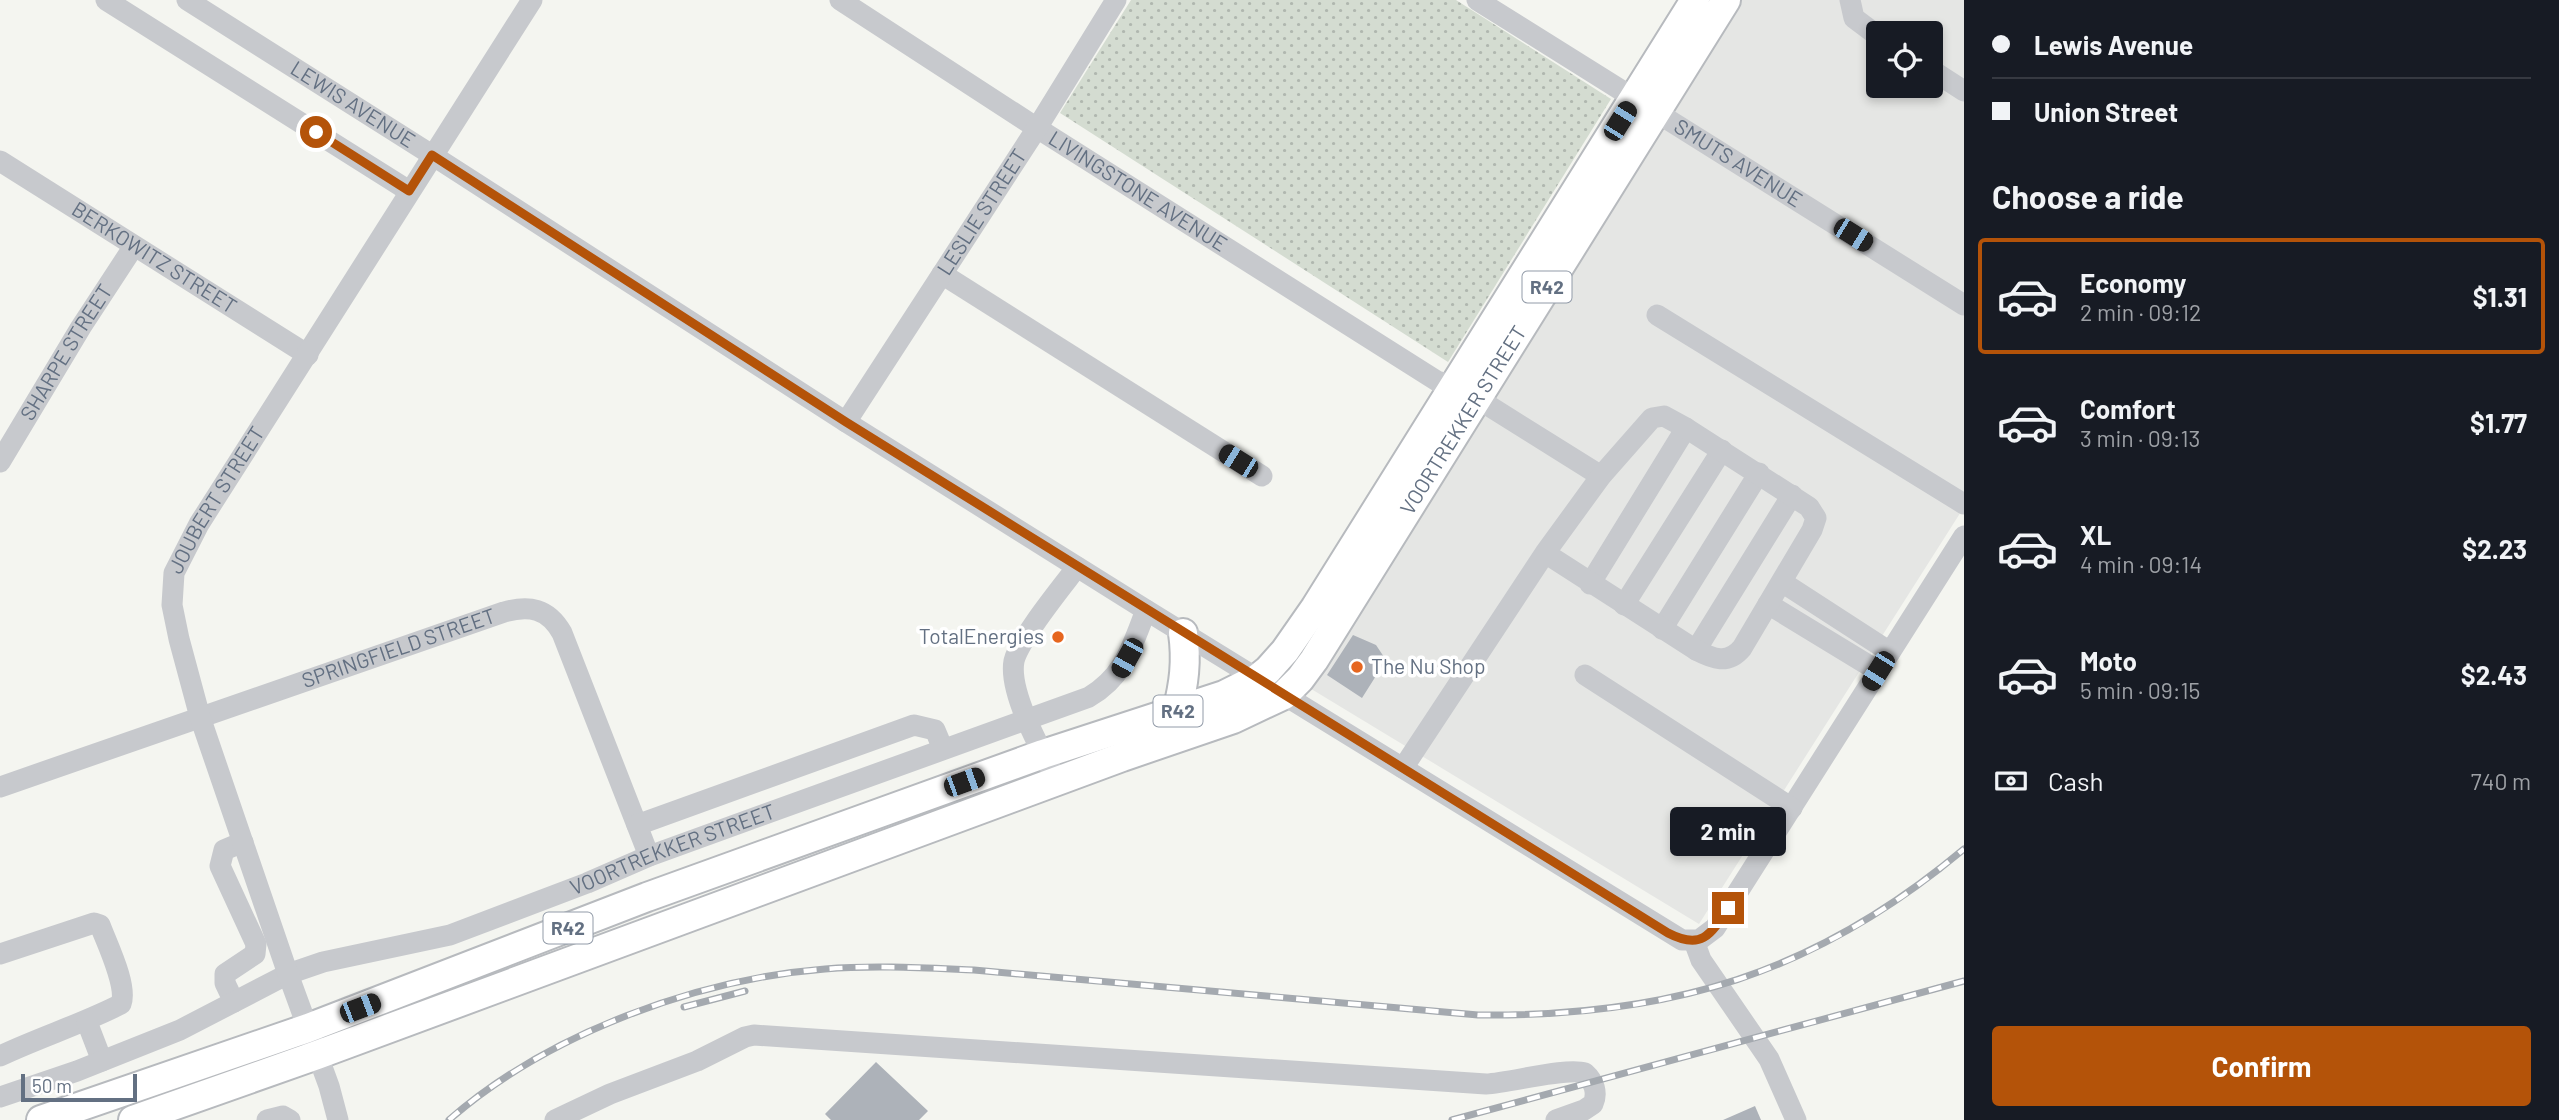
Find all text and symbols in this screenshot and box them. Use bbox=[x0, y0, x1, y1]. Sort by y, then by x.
map controls bbox=[1866, 21, 1943, 98]
button: locate bbox=[1866, 21, 1943, 98]
text: Lewis Avenue bbox=[2034, 29, 2193, 60]
street label: LEWIS AVENUE bbox=[287, 55, 420, 152]
text: Union Street bbox=[2034, 96, 2178, 127]
car bbox=[1600, 98, 1641, 144]
street label: SMUTS AVENUE bbox=[1670, 113, 1807, 212]
route start bbox=[300, 116, 332, 148]
street label: LIVINGSTONE AVENUE bbox=[1045, 125, 1232, 256]
street label: LESLIE STREET bbox=[931, 144, 1031, 279]
text: Choose a ride bbox=[1992, 177, 2184, 215]
street label: BERKOWITZ STREET bbox=[68, 196, 242, 318]
car bbox=[1830, 215, 1877, 255]
icon: car bbox=[1996, 265, 2059, 328]
text: Economy bbox=[2080, 267, 2186, 298]
road number: R42 bbox=[1522, 272, 1572, 302]
street label: SHARPE STREET bbox=[14, 279, 117, 424]
text: $1.31 bbox=[2473, 281, 2527, 312]
text: 2 min · 09:12 bbox=[2080, 298, 2201, 326]
street label: VOORTREKKER STREET bbox=[1394, 320, 1531, 519]
icon: car bbox=[1996, 391, 2059, 454]
text: Comfort bbox=[2080, 393, 2176, 424]
text: $1.77 bbox=[2470, 407, 2527, 438]
street label: JOUBERT STREET bbox=[162, 421, 269, 577]
text: 3 min · 09:13 bbox=[2080, 424, 2200, 452]
car bbox=[1215, 441, 1262, 481]
icon: car bbox=[1996, 517, 2059, 580]
text: XL bbox=[2080, 519, 2111, 550]
text: $2.23 bbox=[2462, 533, 2527, 564]
text: 4 min · 09:14 bbox=[2080, 550, 2202, 578]
street label: SPRINGFIELD STREET bbox=[298, 602, 498, 692]
place label: TotalEnergies bbox=[919, 623, 1044, 648]
marker: TotalEnergies bbox=[1050, 629, 1066, 645]
car bbox=[1108, 635, 1147, 681]
icon: car bbox=[1996, 643, 2059, 706]
text: Moto bbox=[2080, 645, 2137, 676]
car bbox=[1858, 648, 1899, 694]
place label: The Nu Shop bbox=[1371, 653, 1486, 678]
marker: The Nu Shop bbox=[1349, 659, 1365, 675]
text: $2.43 bbox=[2461, 659, 2527, 690]
text: 5 min · 09:15 bbox=[2080, 676, 2200, 704]
road number: R42 bbox=[1154, 696, 1202, 726]
icon: cash bbox=[1992, 762, 2030, 800]
car bbox=[941, 765, 988, 799]
text: Cash bbox=[2048, 765, 2103, 796]
text: 740 m bbox=[2471, 767, 2531, 795]
street label: VOORTREKKER STREET bbox=[566, 798, 778, 899]
callout: 2 min bbox=[1670, 806, 1786, 856]
text: 2 min bbox=[1700, 817, 1756, 845]
route end bbox=[1712, 892, 1744, 924]
road number: R42 bbox=[544, 912, 592, 944]
car bbox=[337, 991, 384, 1025]
button: Confirm bbox=[1992, 1026, 2531, 1106]
scale bar bbox=[21, 1071, 136, 1103]
text: 50 m bbox=[32, 1074, 72, 1097]

